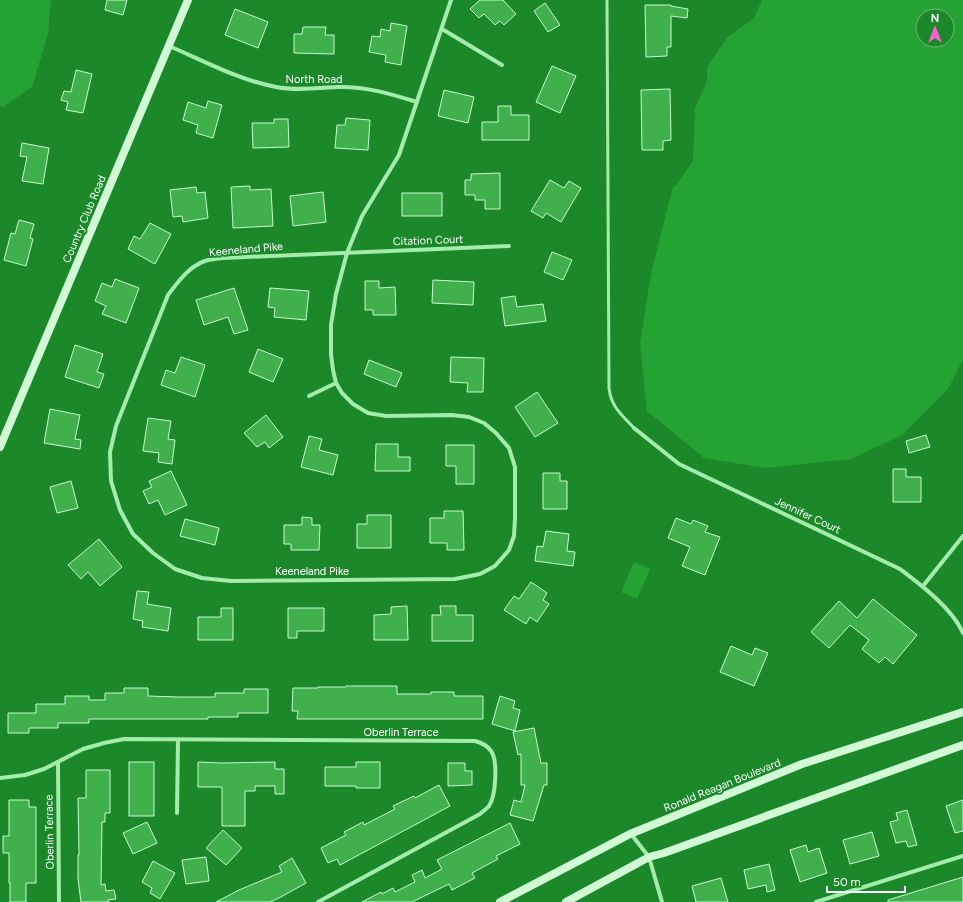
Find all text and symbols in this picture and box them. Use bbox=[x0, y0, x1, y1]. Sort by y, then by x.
north arrow bbox=[915, 8, 955, 48]
text: N bbox=[931, 12, 939, 25]
street label: North Road bbox=[286, 73, 342, 86]
street label: Country Club Road bbox=[60, 173, 109, 265]
street label: Citation Court bbox=[393, 233, 463, 248]
street label: Keeneland Pike bbox=[208, 240, 284, 259]
street label: Jennifer Court bbox=[773, 494, 843, 536]
street label: Keeneland Pike bbox=[275, 565, 349, 578]
street label: Oberlin Terrace bbox=[364, 726, 438, 739]
street label: Ronald Reagan Boulevard bbox=[662, 756, 783, 815]
street label: Oberlin Terrace bbox=[42, 794, 57, 870]
scale bar bbox=[827, 868, 905, 894]
text: 50 m bbox=[833, 875, 861, 889]

